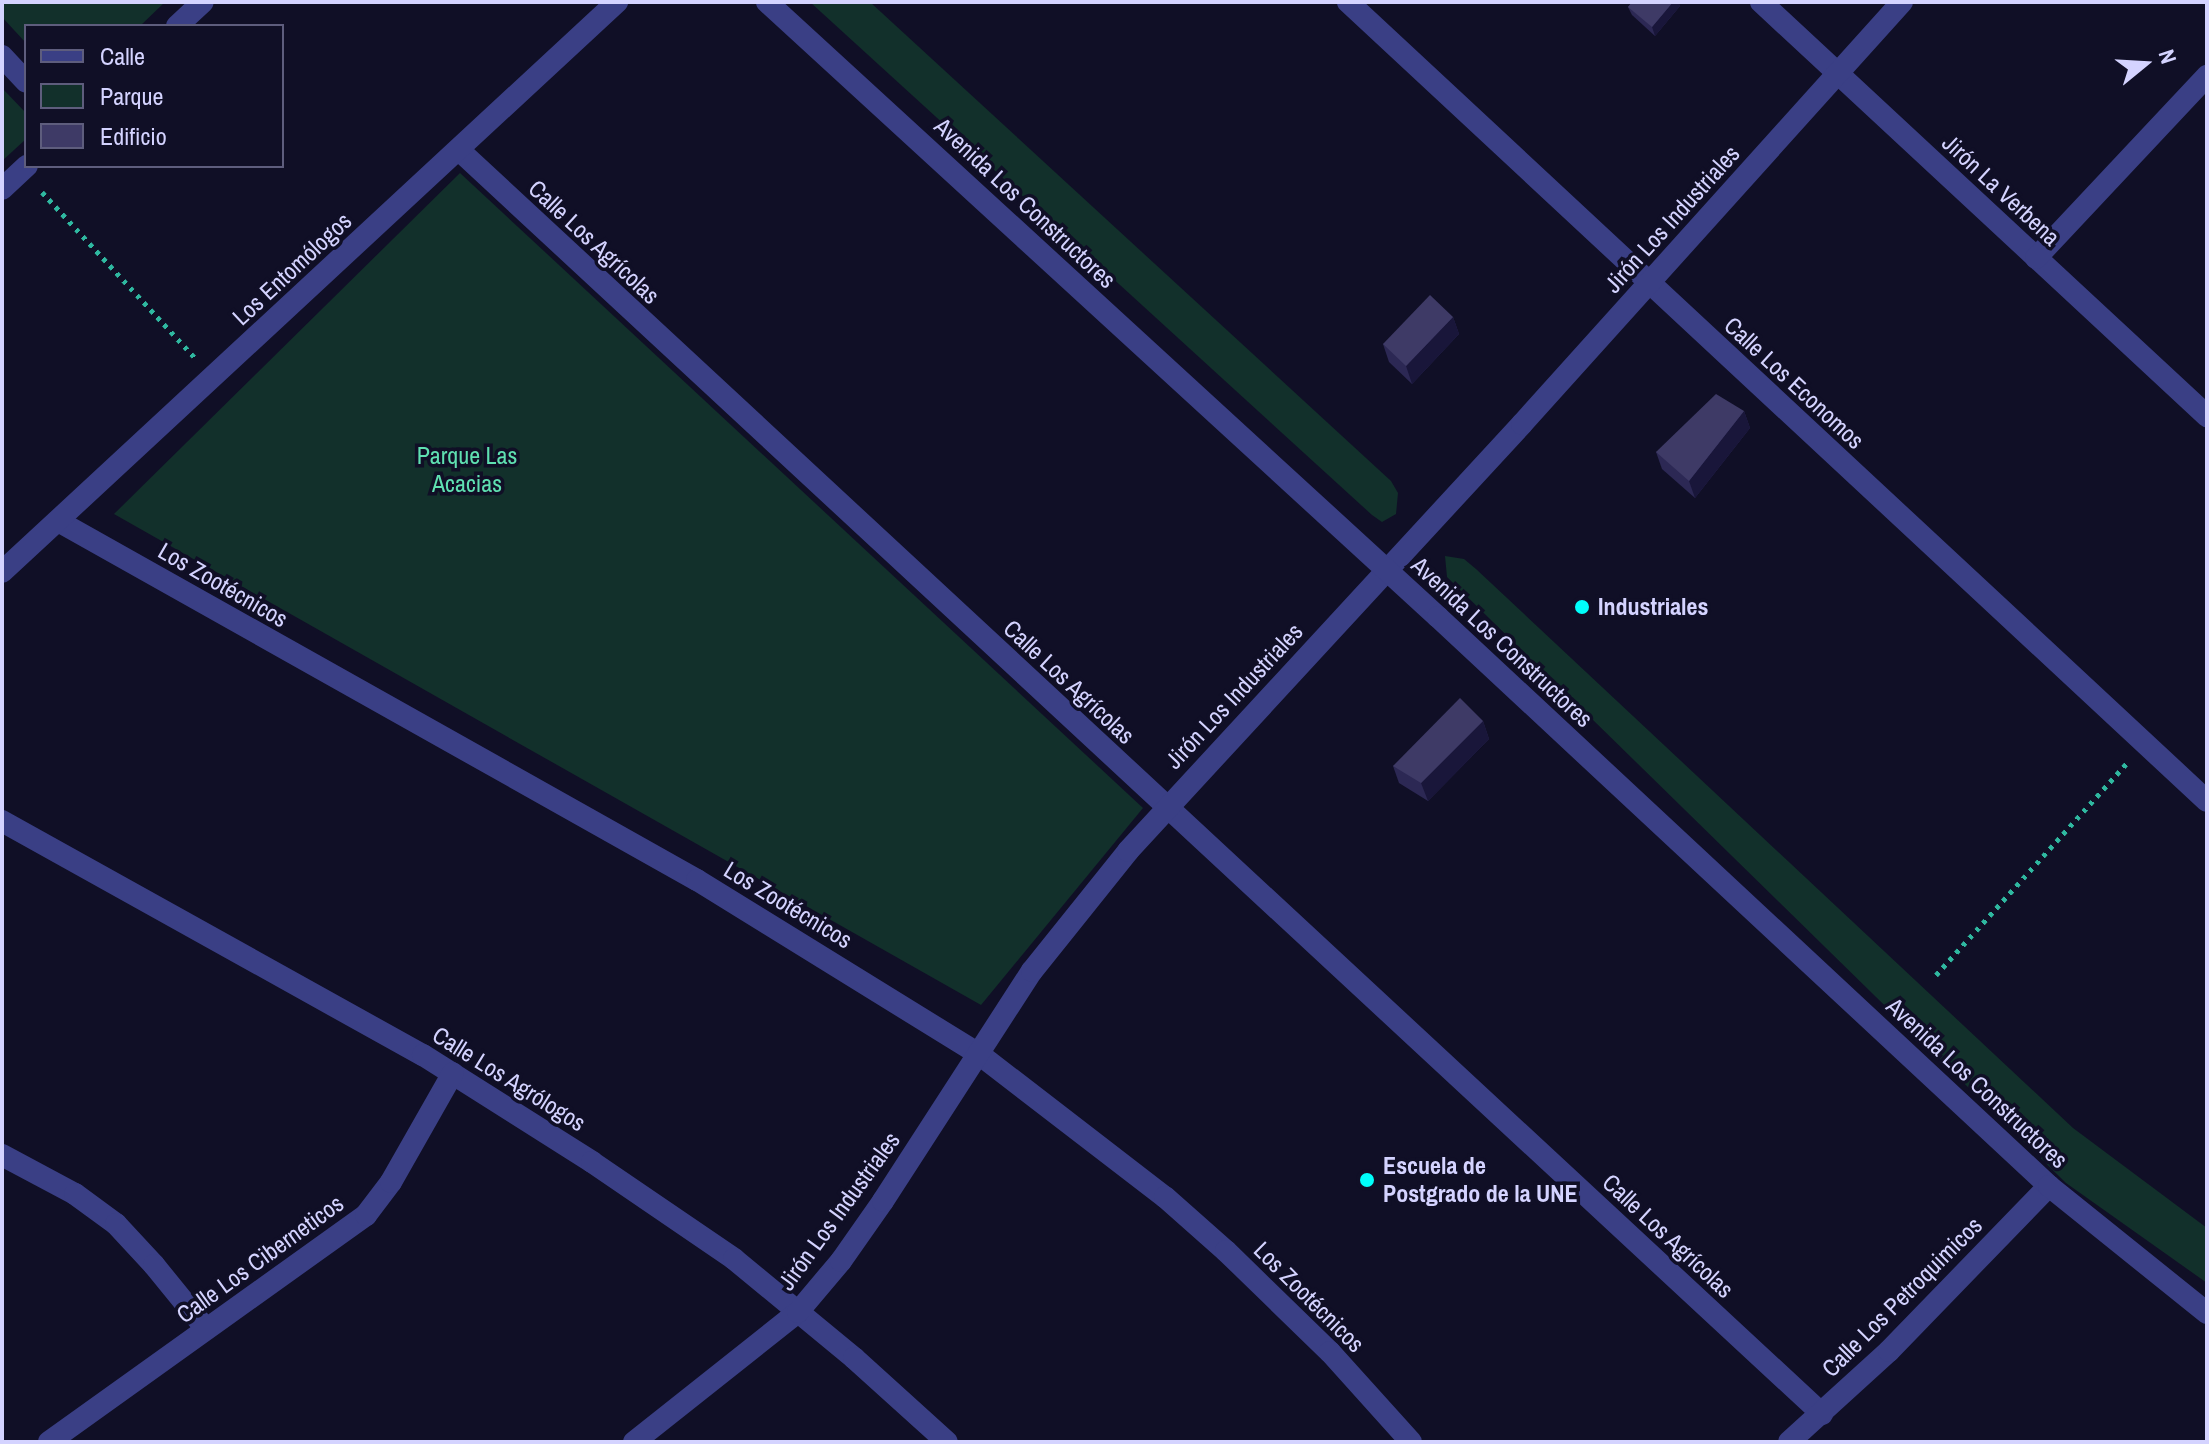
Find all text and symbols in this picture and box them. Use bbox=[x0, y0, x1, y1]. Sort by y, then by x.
legend bbox=[24, 24, 284, 168]
north arrow bbox=[2105, 24, 2185, 104]
text: Calle bbox=[100, 40, 145, 72]
text: N bbox=[2152, 46, 2184, 67]
text: Parque bbox=[100, 80, 163, 112]
street label: Avenida Los Constructores bbox=[928, 112, 1122, 294]
text: Edificio bbox=[100, 120, 167, 152]
street label: Jirón La Verbena bbox=[1936, 128, 2066, 252]
street label: Jirón Los Industriales bbox=[1598, 139, 1746, 299]
street label: Calle Los Agrícolas bbox=[522, 174, 666, 310]
street label: Los Entomólogos bbox=[227, 207, 357, 331]
street label: Calle Los Economos bbox=[1718, 311, 1870, 455]
park label: Parque Las Acacias bbox=[417, 442, 517, 498]
street label: Los Zootécnicos bbox=[153, 536, 293, 634]
street label: Avenida Los Constructores bbox=[1405, 551, 1599, 733]
place label: Industriales bbox=[1598, 593, 1708, 621]
marker: Industriales bbox=[1573, 598, 1591, 616]
street label: Calle Los Agrícolas bbox=[997, 614, 1141, 750]
street label: Jirón Los Industriales bbox=[1159, 617, 1309, 775]
street label: Los Zootécnicos bbox=[719, 855, 857, 955]
street label: Avenida Los Constructores bbox=[1880, 992, 2074, 1174]
street label: Calle Los Agrólogos bbox=[427, 1020, 591, 1138]
street label: Jirón Los Industriales bbox=[772, 1126, 906, 1296]
place label: Escuela de Postgrado de la UNE bbox=[1383, 1152, 1578, 1208]
street label: Calle Los Agrícolas bbox=[1596, 1168, 1740, 1304]
marker: Escuela de Postgrado de la UNE bbox=[1358, 1171, 1376, 1189]
street label: Calle Los Ciberneticos bbox=[171, 1189, 349, 1329]
street label: Calle Los Petroquimicos bbox=[1816, 1211, 1988, 1383]
street label: Los Zootécnicos bbox=[1248, 1236, 1370, 1358]

